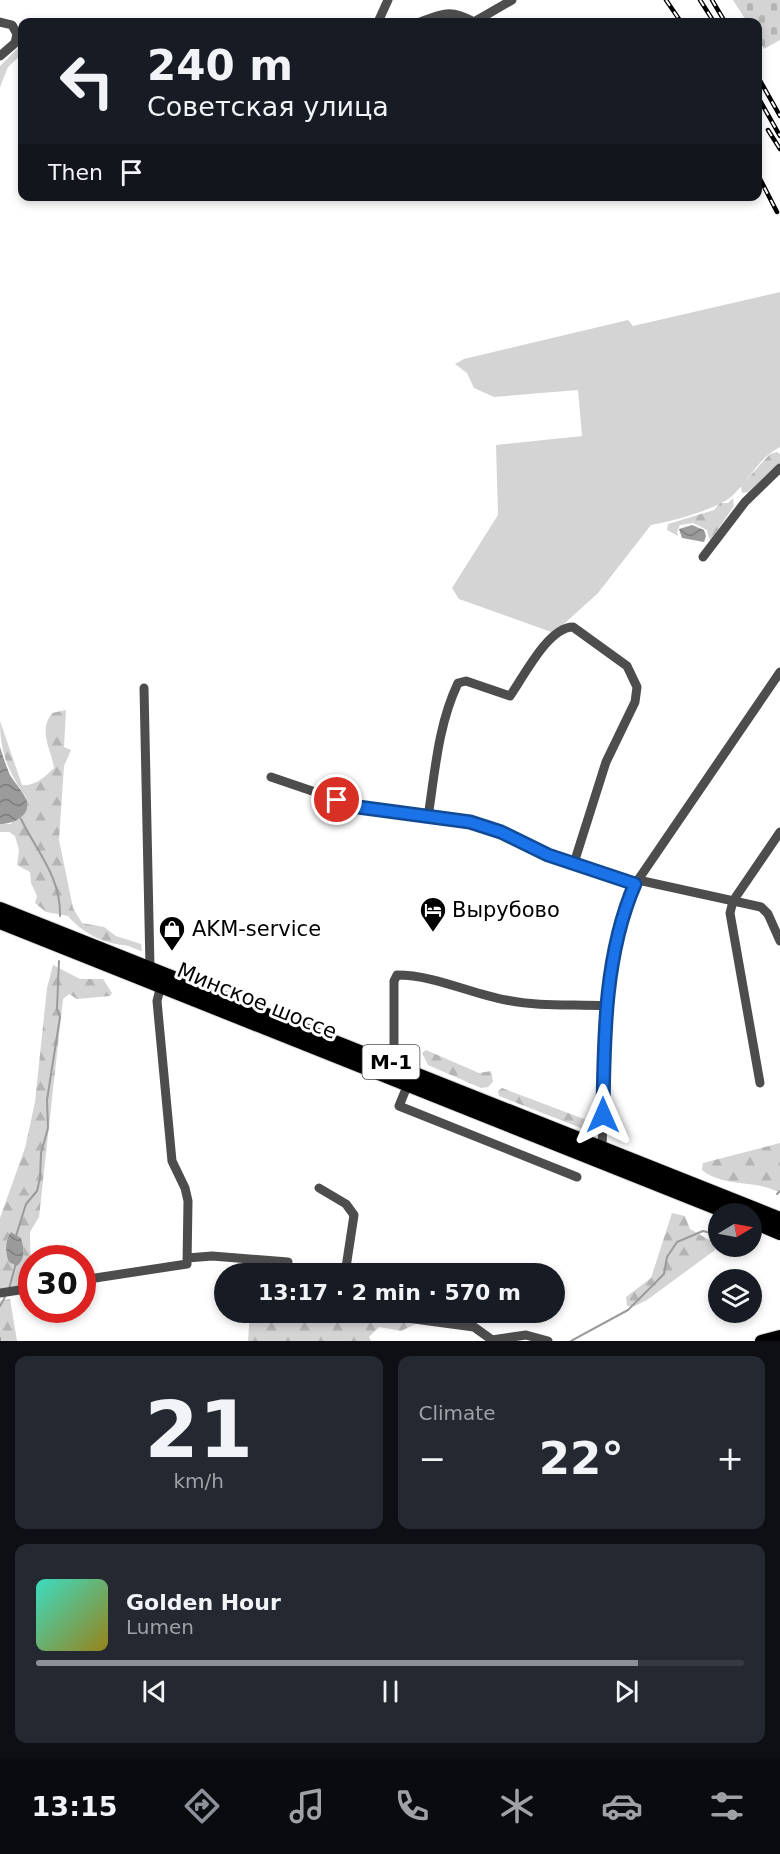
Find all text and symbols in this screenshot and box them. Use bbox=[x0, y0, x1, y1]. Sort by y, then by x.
text: 240 m bbox=[147, 41, 293, 90]
icon: left bbox=[48, 42, 126, 120]
text: Советская улица bbox=[147, 91, 389, 122]
icon: arrive bbox=[115, 156, 148, 189]
text: Then bbox=[48, 160, 103, 185]
pin bbox=[311, 774, 362, 825]
icon: arrive bbox=[320, 783, 353, 816]
hotel icon: Вырубово bbox=[418, 895, 448, 933]
place label: Вырубово bbox=[452, 898, 560, 922]
shop icon: AKM-service bbox=[157, 914, 187, 952]
place label: AKM-service bbox=[192, 917, 321, 941]
street label: Минское шоссе bbox=[174, 958, 340, 1044]
road number: М-1 bbox=[362, 1045, 420, 1079]
position arrow bbox=[571, 1083, 635, 1147]
north arrow bbox=[708, 1203, 762, 1257]
map controls bbox=[708, 1203, 762, 1323]
speed limit sign: 30 bbox=[18, 1245, 96, 1323]
button: layers bbox=[708, 1269, 762, 1323]
text: 13:17 · 2 min · 570 m bbox=[258, 1280, 521, 1305]
text: 21 bbox=[144, 1385, 253, 1475]
text: Climate bbox=[419, 1401, 495, 1425]
text: 22° bbox=[539, 1432, 624, 1485]
text: − bbox=[419, 1439, 446, 1478]
text: + bbox=[716, 1439, 744, 1478]
text: km/h bbox=[174, 1469, 224, 1493]
text: Golden Hour bbox=[126, 1590, 281, 1615]
text: Lumen bbox=[126, 1615, 194, 1639]
icon: previous bbox=[138, 1675, 171, 1708]
icon: pause bbox=[374, 1675, 407, 1708]
icon: next bbox=[610, 1675, 643, 1708]
icon: directions bbox=[181, 1785, 223, 1827]
icon: music bbox=[286, 1785, 328, 1827]
icon: phone bbox=[391, 1785, 433, 1827]
icon: climate bbox=[496, 1785, 538, 1827]
icon: car bbox=[601, 1785, 643, 1827]
icon: filters bbox=[706, 1785, 748, 1827]
text: 13:15 bbox=[32, 1791, 118, 1822]

